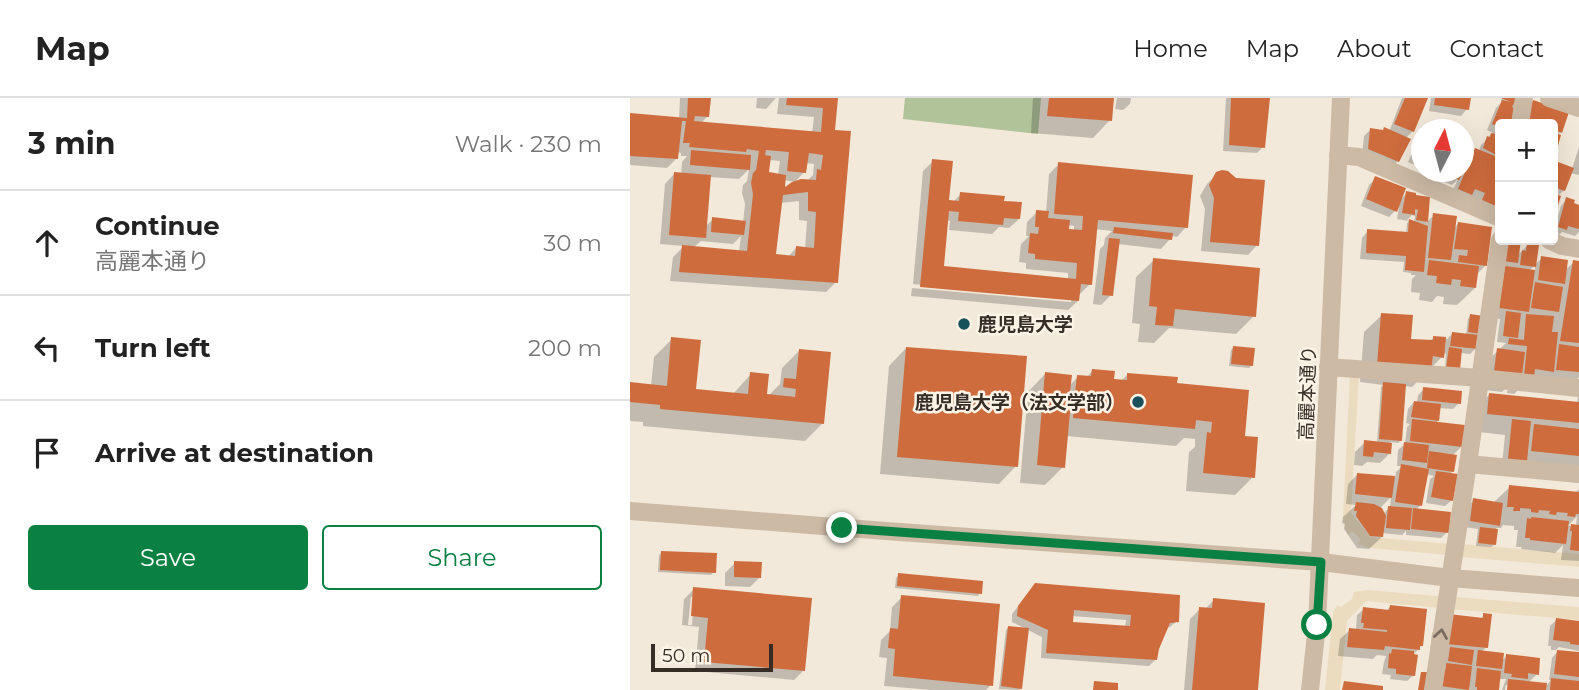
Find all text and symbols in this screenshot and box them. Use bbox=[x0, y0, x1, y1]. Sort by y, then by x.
text: Map bbox=[35, 28, 110, 68]
text: Home bbox=[1133, 34, 1208, 63]
text: Map bbox=[1246, 34, 1299, 63]
text: About bbox=[1337, 34, 1411, 63]
text: Contact bbox=[1449, 34, 1544, 63]
north arrow bbox=[1411, 119, 1474, 182]
map controls bbox=[1495, 119, 1558, 245]
button: + bbox=[1495, 119, 1558, 182]
text: 3 min bbox=[28, 125, 115, 162]
text: Walk · 230 m bbox=[455, 130, 602, 158]
button: − bbox=[1495, 182, 1558, 245]
text: Continue bbox=[95, 210, 220, 242]
icon: ahead bbox=[28, 224, 66, 262]
text: 30 m bbox=[543, 229, 602, 257]
text: 高麗本通り bbox=[95, 247, 210, 275]
place label: 鹿児島大学 bbox=[978, 313, 1073, 336]
marker: 鹿児島大学 bbox=[956, 316, 972, 332]
icon: left bbox=[28, 329, 66, 367]
text: Turn left bbox=[95, 332, 211, 364]
text: 200 m bbox=[528, 334, 602, 362]
street label: 高麗本通り bbox=[1294, 345, 1321, 441]
place label: 鹿児島大学（法文学部） bbox=[915, 391, 1124, 414]
marker: 鹿児島大学（法文学部） bbox=[1130, 394, 1146, 410]
icon: arrive bbox=[28, 434, 66, 472]
text: Arrive at destination bbox=[95, 437, 374, 469]
route end bbox=[826, 512, 857, 543]
button: Save bbox=[28, 525, 308, 590]
button: Share bbox=[322, 525, 602, 590]
route start bbox=[1301, 609, 1332, 640]
one-way arrow bbox=[1433, 628, 1448, 640]
scale bar bbox=[651, 641, 774, 673]
text: 50 m bbox=[662, 644, 710, 667]

